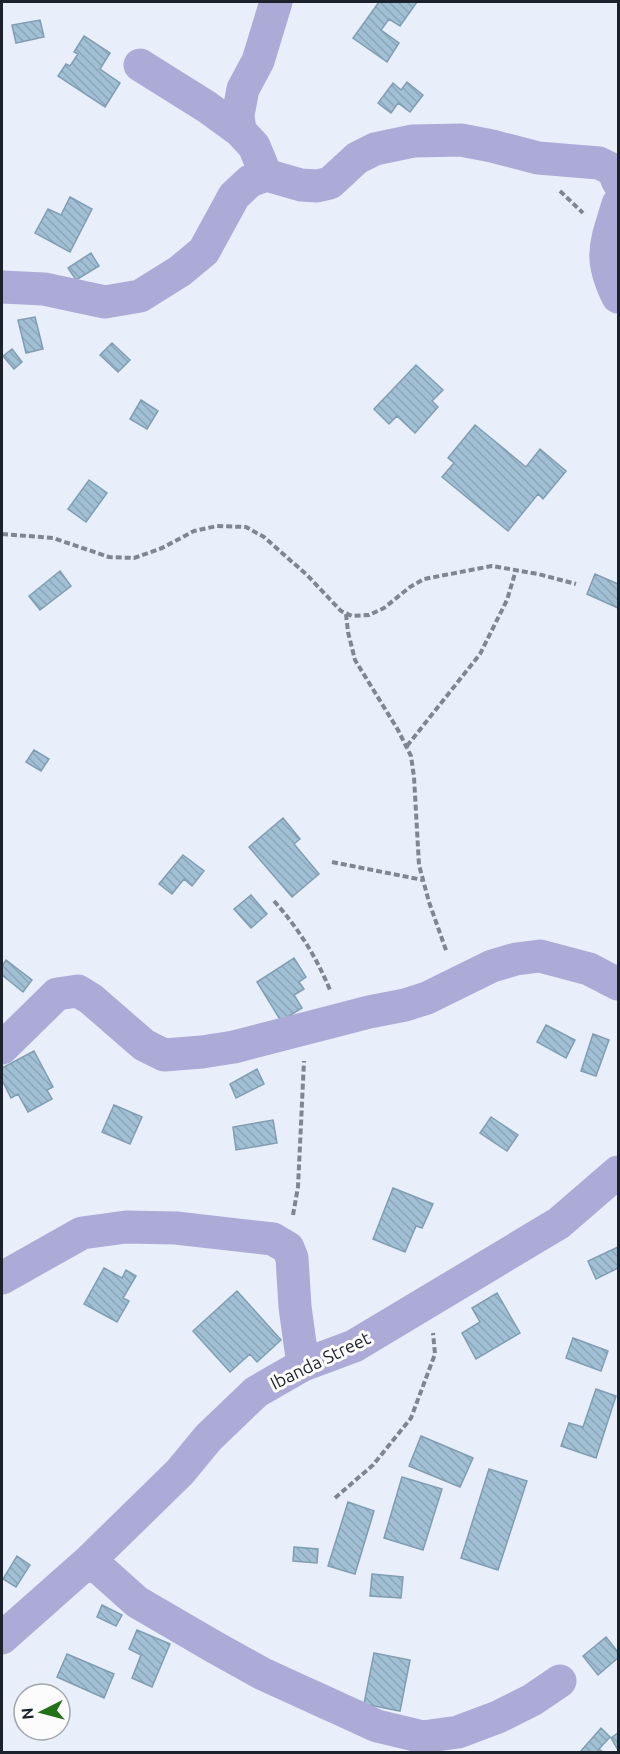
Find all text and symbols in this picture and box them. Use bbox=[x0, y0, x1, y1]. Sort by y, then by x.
street label: Ibanda Street bbox=[267, 1327, 373, 1393]
north arrow bbox=[12, 1682, 72, 1742]
text: N bbox=[18, 1707, 37, 1720]

